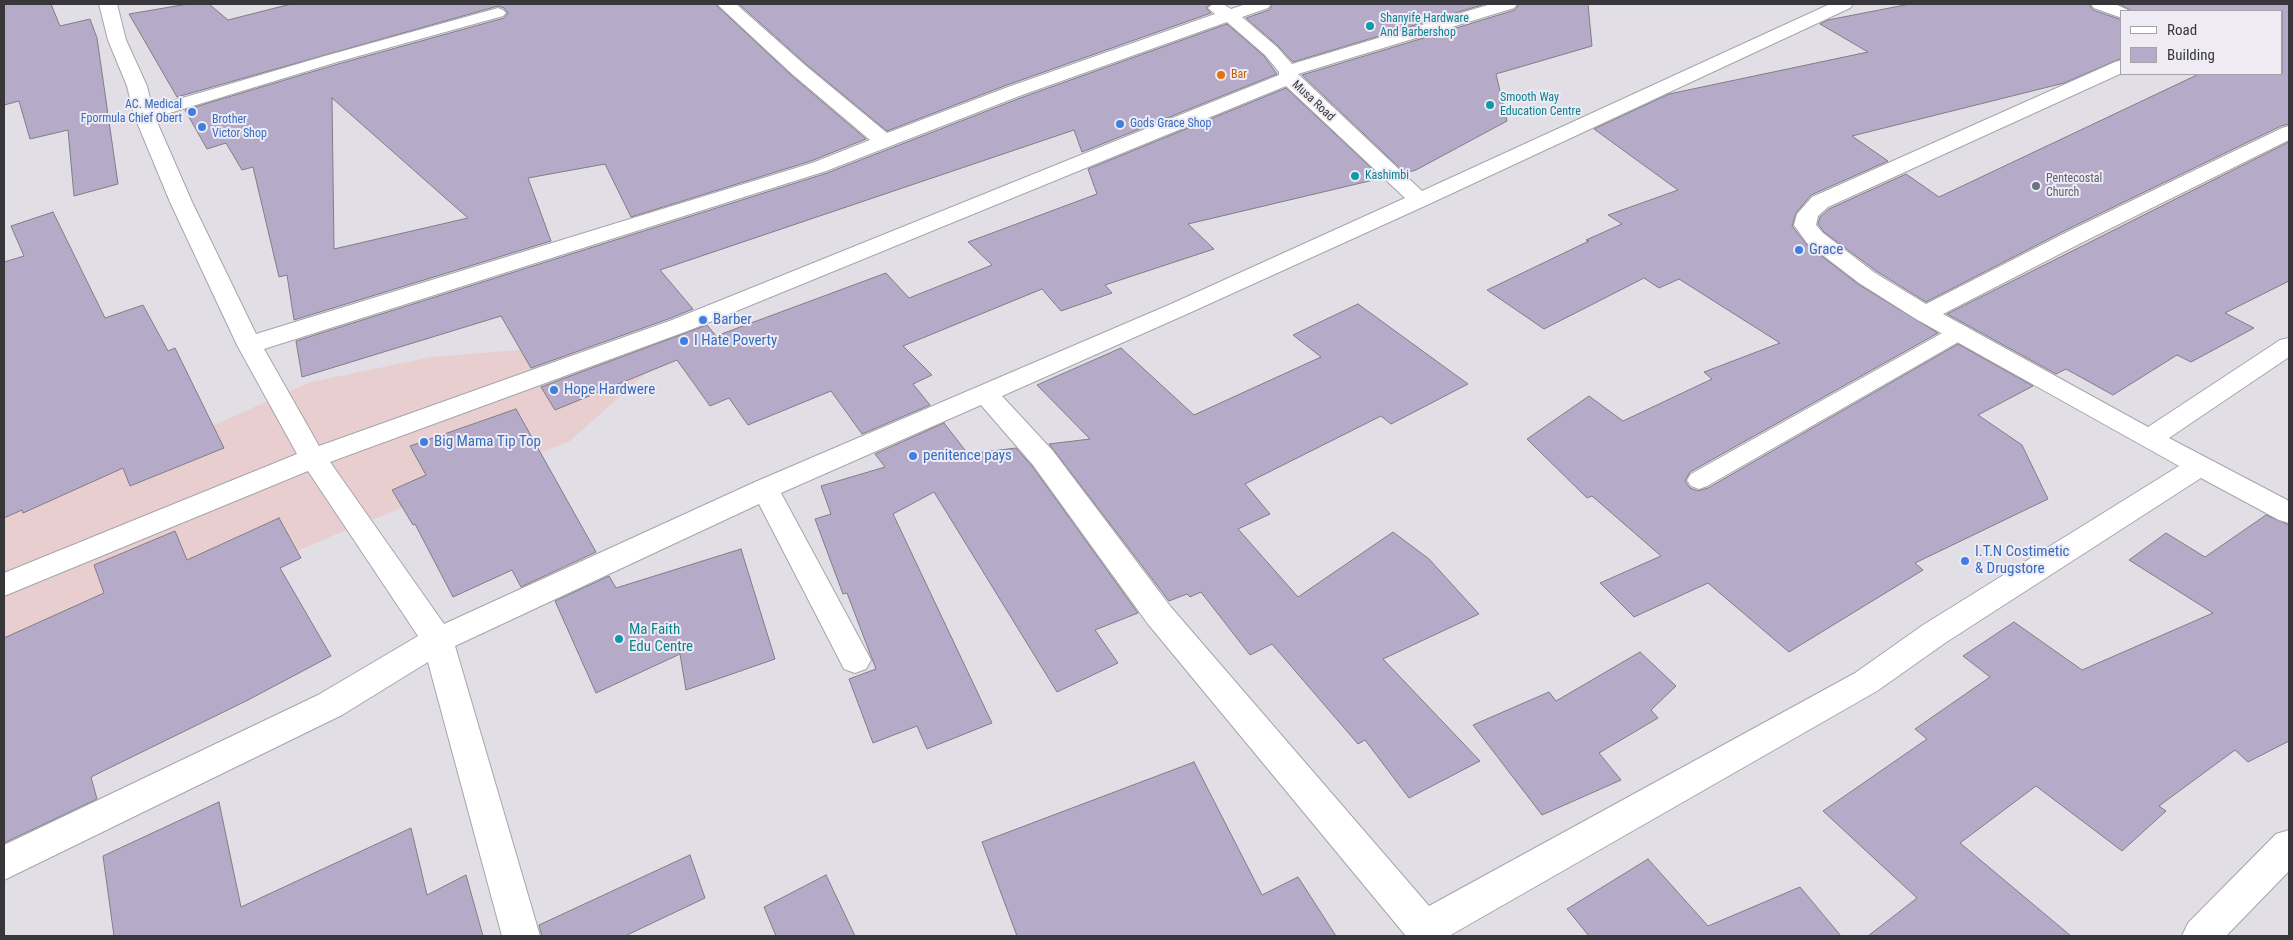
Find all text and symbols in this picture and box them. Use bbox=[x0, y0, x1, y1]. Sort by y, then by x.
legend bbox=[2120, 10, 2283, 75]
place label: Shanyife Hardware And Barbershop bbox=[1380, 12, 1469, 40]
marker: Shanyife Hardware And Barbershop bbox=[1364, 20, 1376, 32]
text: Road bbox=[2167, 21, 2197, 39]
text: Building bbox=[2167, 46, 2215, 64]
place label: Bar bbox=[1231, 68, 1247, 82]
marker: Bar bbox=[1215, 69, 1227, 81]
street label: Musa Road bbox=[1289, 78, 1337, 124]
place label: Smooth Way Education Centre bbox=[1500, 91, 1581, 119]
place label: AC. Medical Fpormula Chief Obert bbox=[81, 98, 182, 126]
marker: Smooth Way Education Centre bbox=[1484, 99, 1496, 111]
marker: AC. Medical Fpormula Chief Obert bbox=[186, 106, 198, 118]
place label: Brother Victor Shop bbox=[212, 113, 267, 141]
place label: Gods Grace Shop bbox=[1130, 117, 1211, 131]
marker: Gods Grace Shop bbox=[1114, 118, 1126, 130]
marker: Brother Victor Shop bbox=[196, 121, 208, 133]
place label: Kashimbi bbox=[1365, 169, 1409, 183]
marker: Kashimbi bbox=[1349, 170, 1361, 182]
place label: Pentecostal Church bbox=[2046, 172, 2102, 200]
marker: Pentecostal Church bbox=[2030, 180, 2042, 192]
place label: Grace bbox=[1809, 241, 1843, 259]
marker: Grace bbox=[1793, 244, 1805, 256]
place label: Barber bbox=[713, 311, 752, 329]
marker: Barber bbox=[697, 314, 709, 326]
place label: I Hate Poverty bbox=[694, 332, 777, 350]
marker: I Hate Poverty bbox=[678, 335, 690, 347]
place label: Hope Hardwere bbox=[564, 381, 655, 399]
marker: Hope Hardwere bbox=[548, 384, 560, 396]
place label: Big Mama Tip Top bbox=[434, 433, 541, 451]
marker: Big Mama Tip Top bbox=[418, 436, 430, 448]
place label: penitence pays bbox=[923, 447, 1012, 465]
marker: penitence pays bbox=[907, 450, 919, 462]
place label: I.T.N Costimetic & Drugstore bbox=[1975, 543, 2069, 578]
marker: I.T.N Costimetic & Drugstore bbox=[1959, 555, 1971, 567]
place label: Ma Faith Edu Centre bbox=[629, 621, 693, 656]
marker: Ma Faith Edu Centre bbox=[613, 633, 625, 645]

